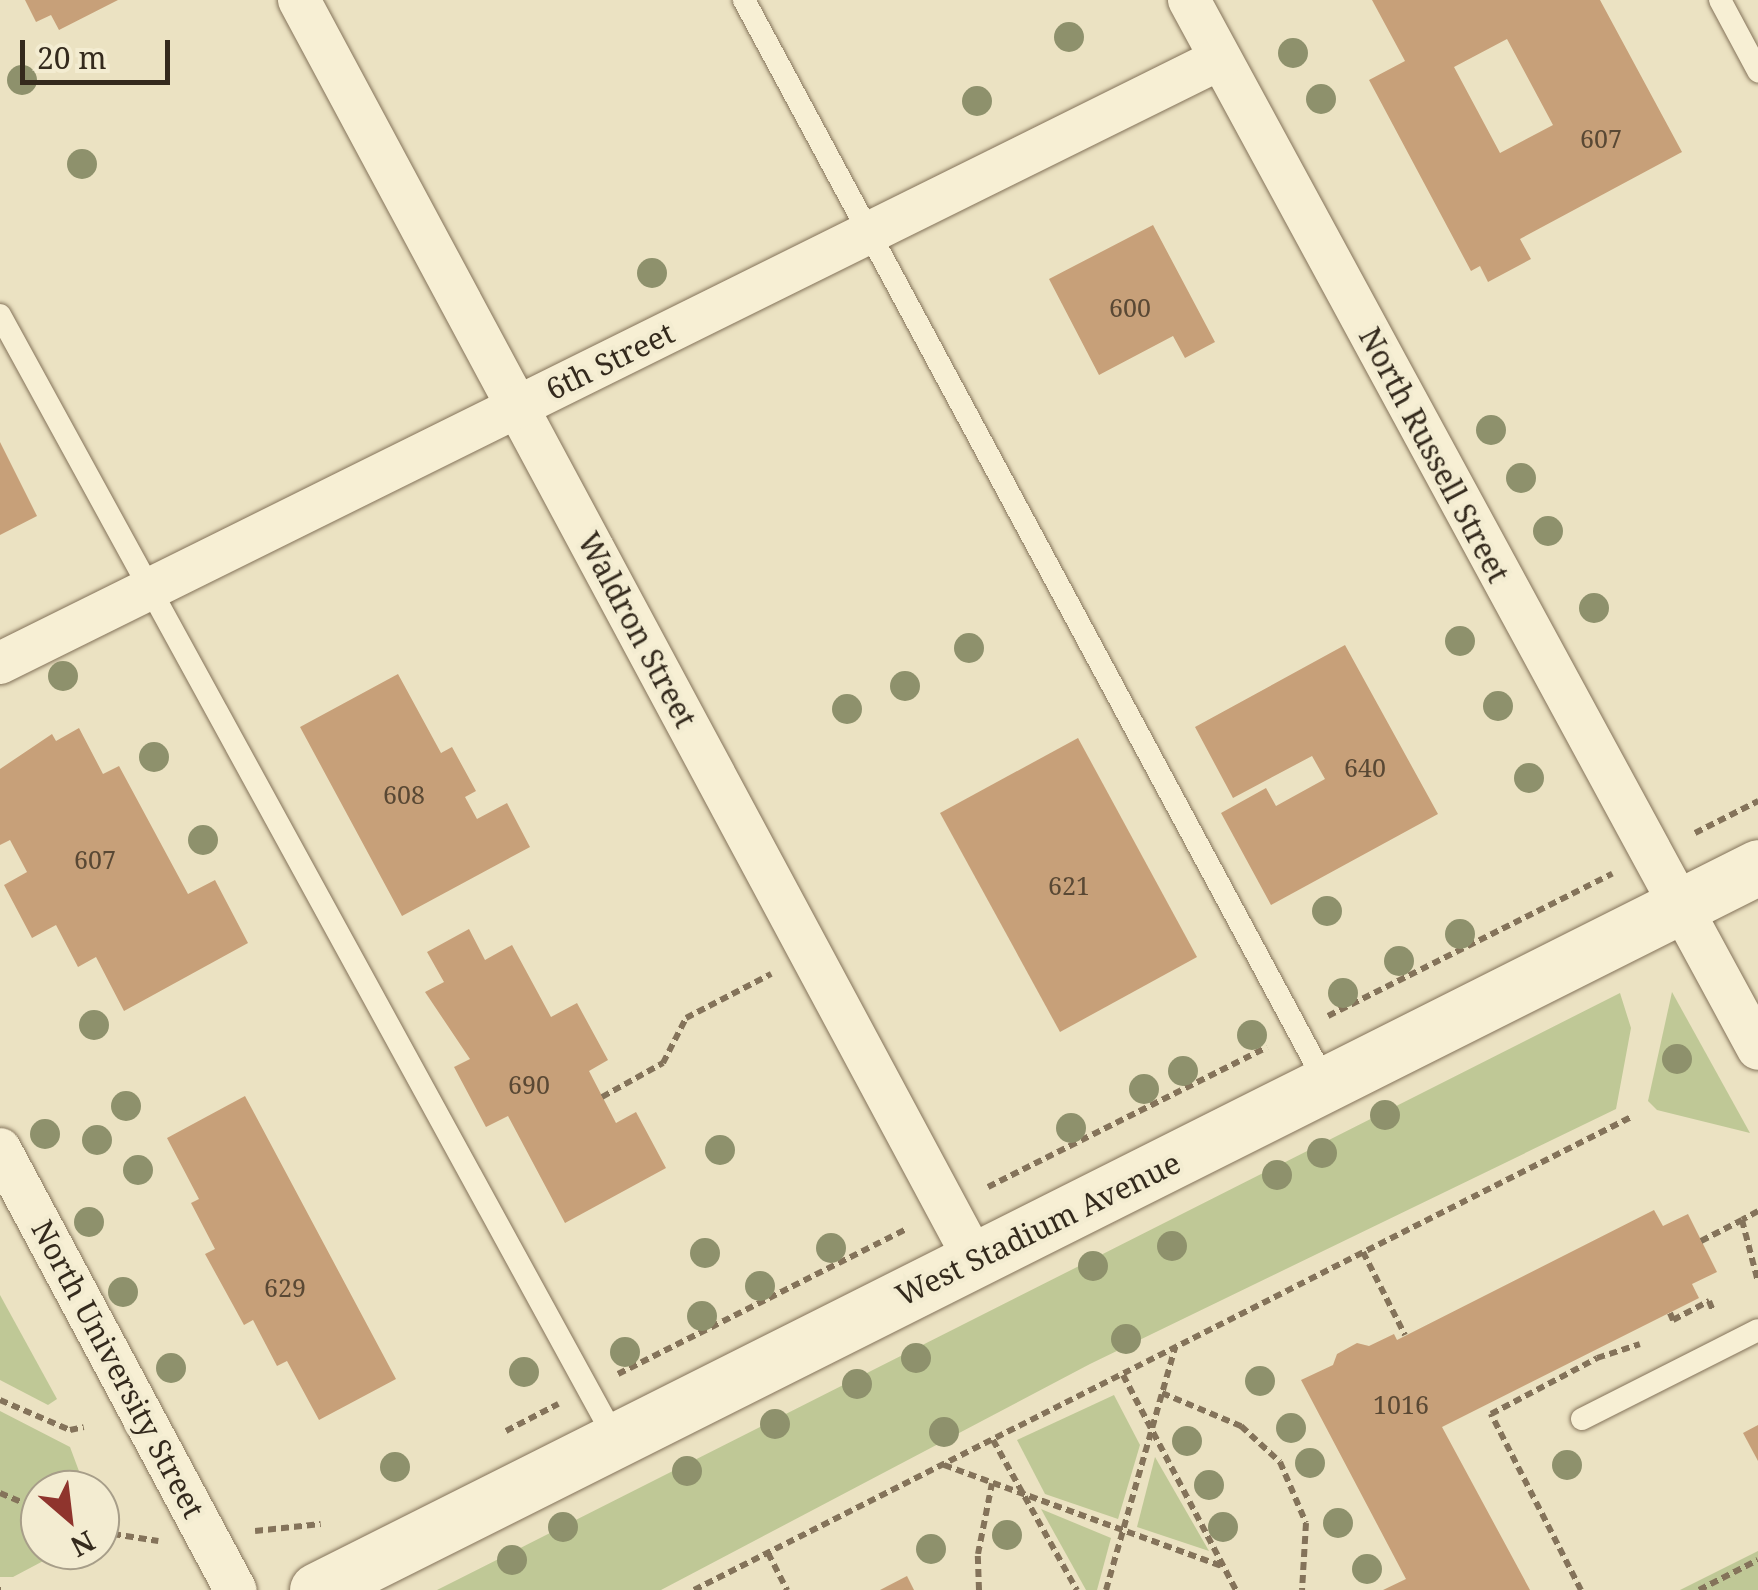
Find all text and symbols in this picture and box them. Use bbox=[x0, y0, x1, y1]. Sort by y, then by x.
scale bar bbox=[25, 20, 175, 82]
text: 20 m bbox=[37, 37, 107, 78]
house number: 607 bbox=[1580, 123, 1622, 153]
house number: 600 bbox=[1109, 292, 1151, 322]
street label: 6th Street bbox=[540, 315, 680, 407]
street label: North Russell Street bbox=[1352, 321, 1516, 589]
street label: Waldron Street bbox=[570, 526, 704, 734]
house number: 640 bbox=[1344, 752, 1386, 782]
house number: 608 bbox=[383, 779, 425, 809]
house number: 607 bbox=[74, 844, 116, 874]
house number: 621 bbox=[1048, 870, 1090, 900]
house number: 690 bbox=[508, 1069, 550, 1099]
street label: West Stadium Avenue bbox=[890, 1144, 1186, 1314]
street label: North University Street bbox=[24, 1214, 212, 1524]
house number: 629 bbox=[264, 1272, 306, 1302]
house number: 1016 bbox=[1373, 1389, 1429, 1419]
north arrow bbox=[20, 1470, 120, 1570]
text: N bbox=[64, 1523, 102, 1567]

